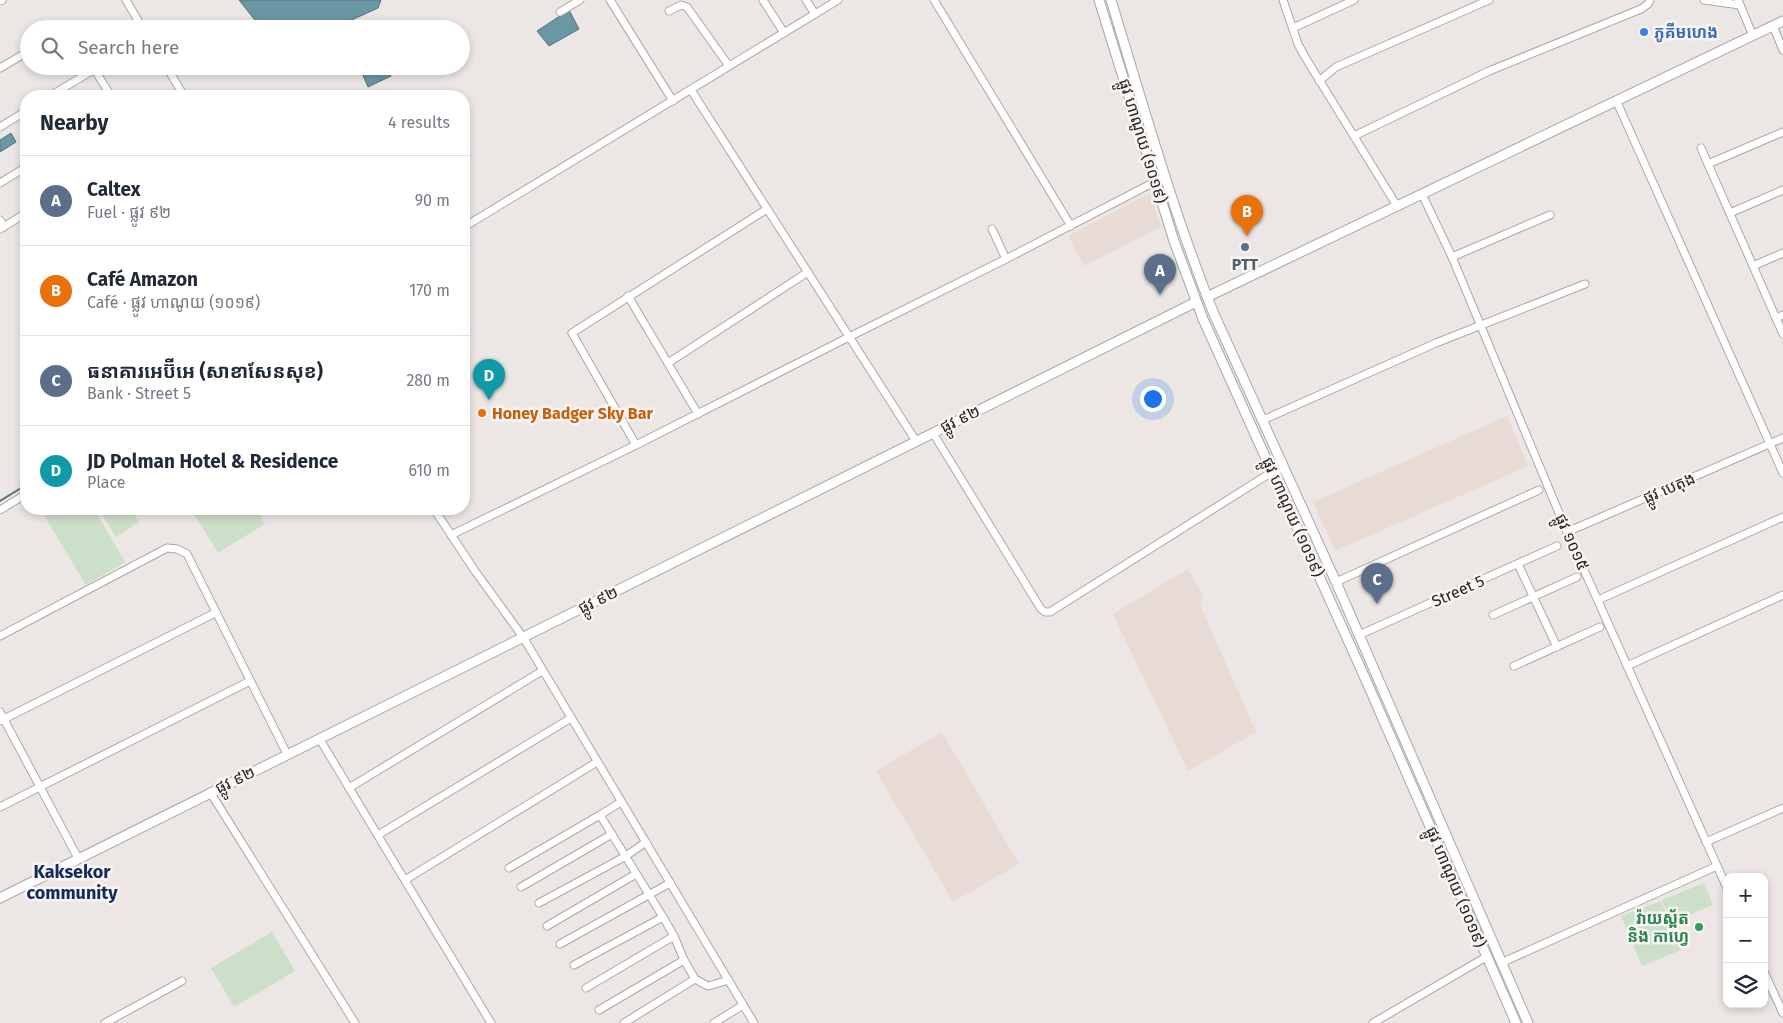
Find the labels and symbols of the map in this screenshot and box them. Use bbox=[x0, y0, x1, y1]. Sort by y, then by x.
place label: ភូគីមហេង bbox=[1654, 22, 1718, 43]
marker: ភូគីមហេង bbox=[1638, 26, 1650, 38]
street label: ផ្លូវ ហាណូយ (១០១៩) bbox=[1110, 76, 1171, 207]
pin: B bbox=[1231, 195, 1263, 236]
marker: PTT bbox=[1239, 241, 1251, 253]
pin: A bbox=[1144, 254, 1176, 295]
place label: PTT bbox=[1232, 255, 1259, 274]
pin: D bbox=[473, 359, 505, 400]
your location bbox=[1140, 386, 1166, 412]
street label: ផ្លូវ ៩២ bbox=[937, 401, 985, 441]
place label: Honey Badger Sky Bar bbox=[492, 404, 653, 423]
marker: Honey Badger Sky Bar bbox=[476, 407, 488, 419]
street label: ផ្លូវ ហាណូយ (១០១៩) bbox=[1254, 454, 1328, 582]
street label: ផ្លូវ បេតុង bbox=[1640, 469, 1700, 512]
street label: ផ្លូវ ១០១៥ bbox=[1547, 511, 1593, 575]
pin: C bbox=[1361, 563, 1393, 604]
street label: Street 5 bbox=[1429, 571, 1487, 611]
street label: ផ្លូវ ៩២ bbox=[575, 582, 623, 622]
street label: ផ្លូវ ៩២ bbox=[212, 762, 260, 802]
street label: ផ្លូវ ហាណូយ (១០១៩) bbox=[1418, 824, 1490, 952]
district label: Kaksekor community bbox=[26, 861, 118, 904]
place label: វ៉ាយស្ព័ត និង កាហ្វេ bbox=[1627, 908, 1689, 946]
marker: វ៉ាយស្ព័ត និង កាហ្វេ bbox=[1693, 921, 1705, 933]

